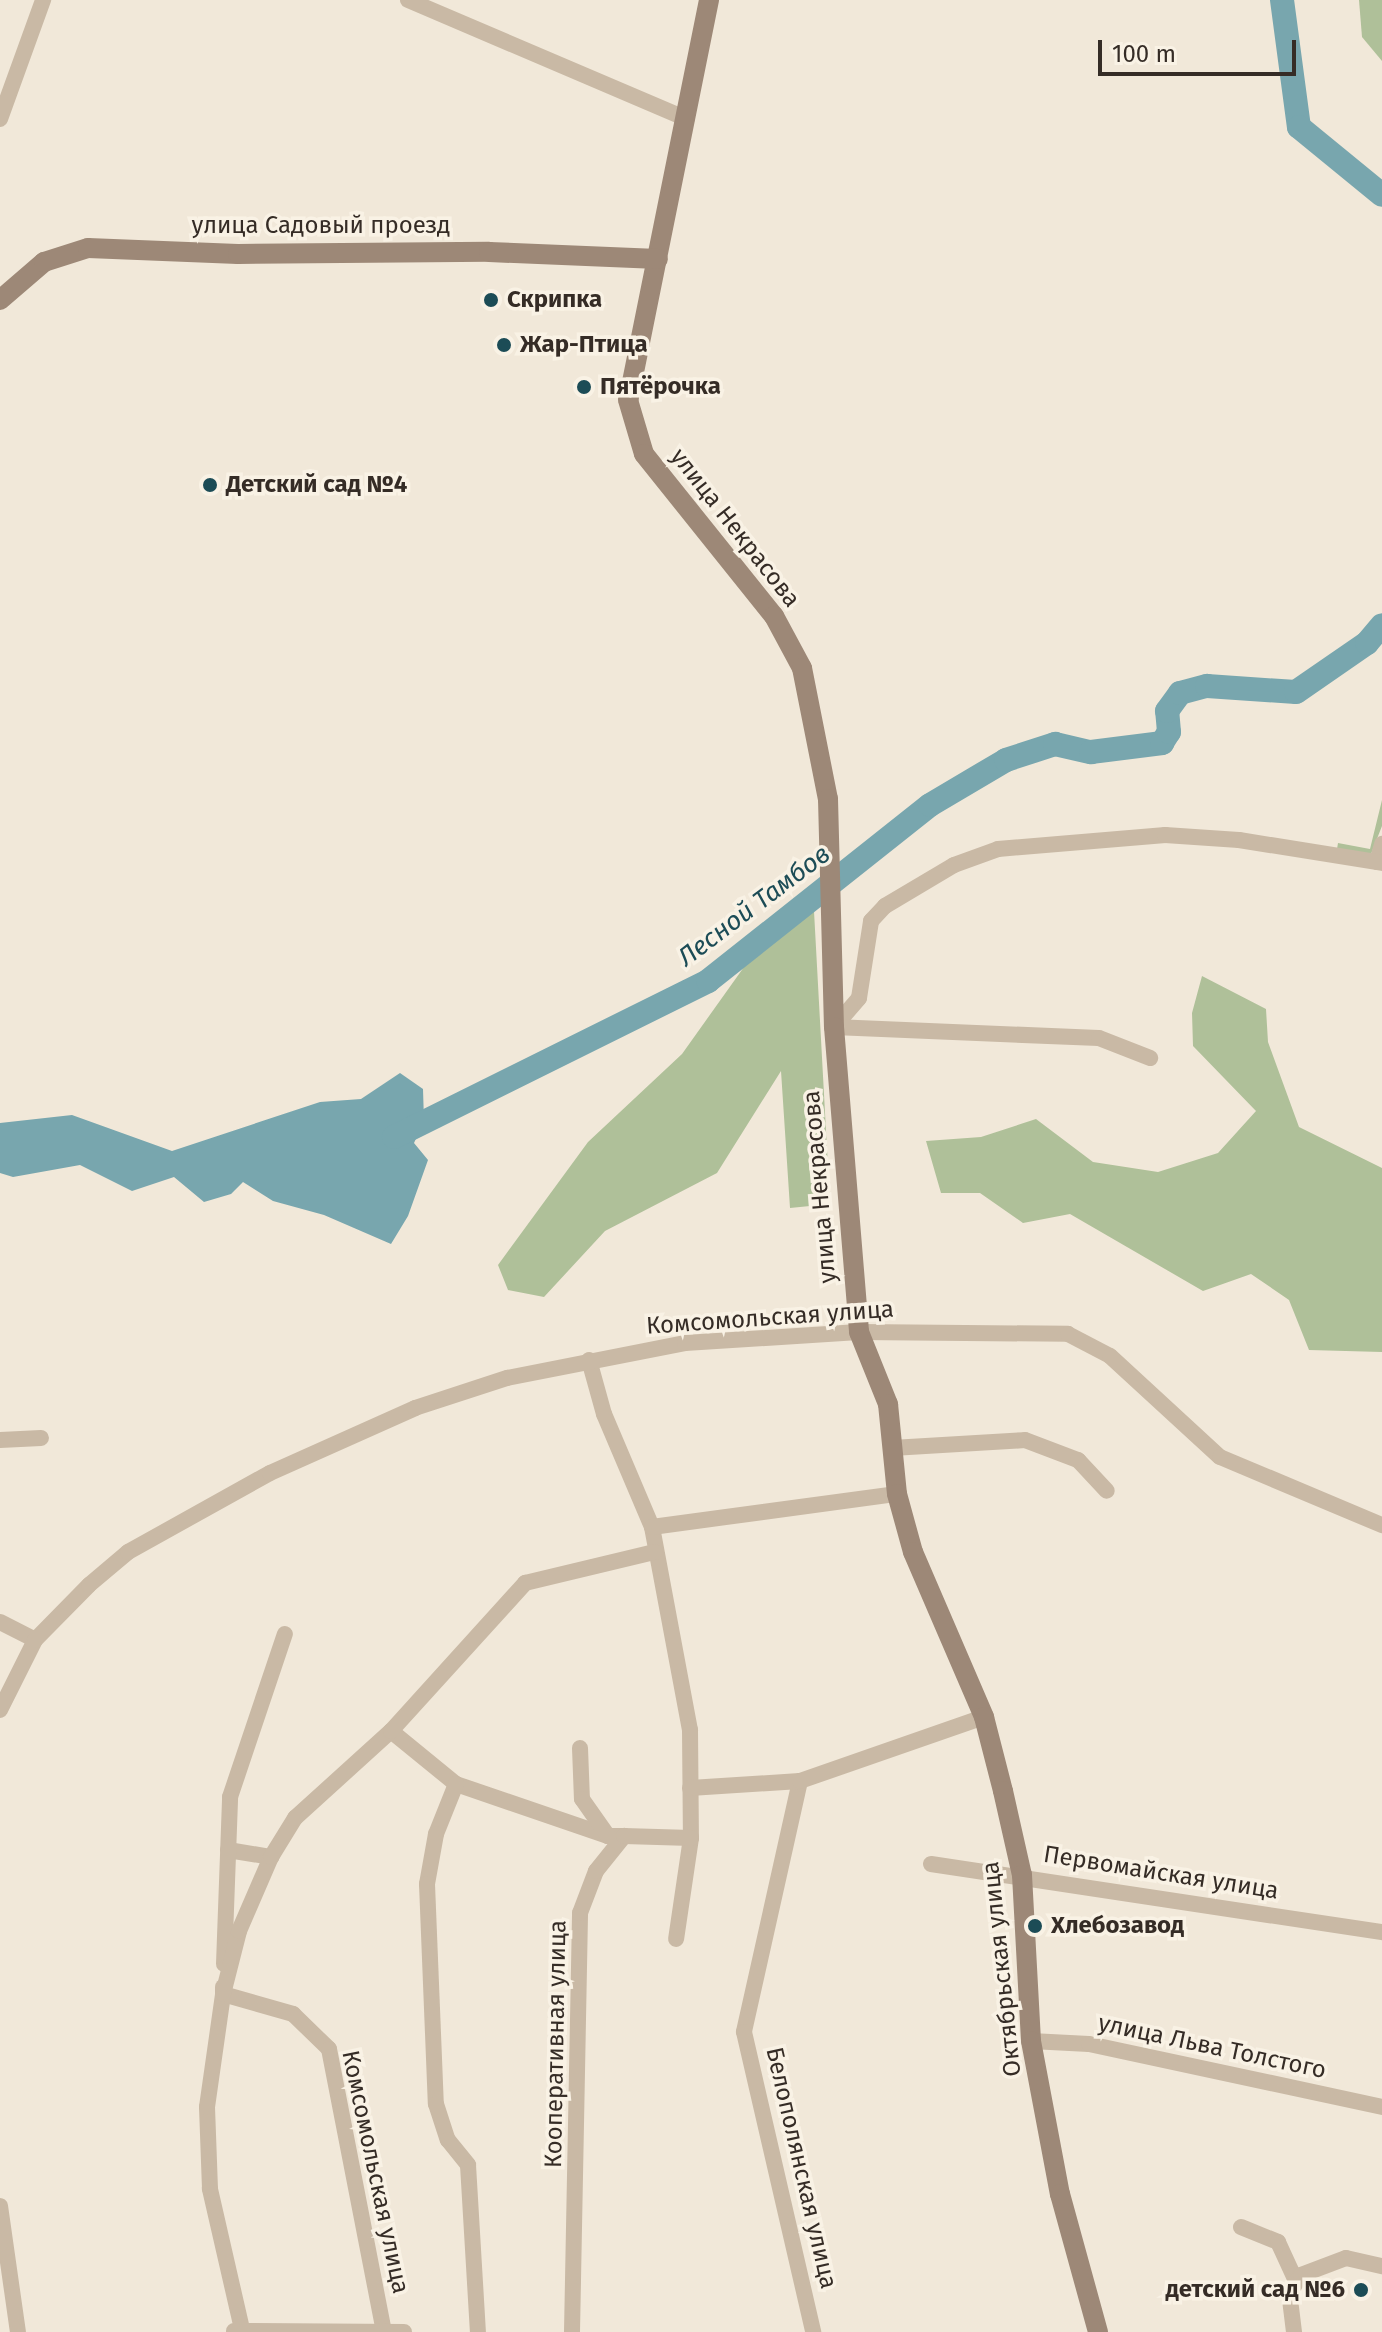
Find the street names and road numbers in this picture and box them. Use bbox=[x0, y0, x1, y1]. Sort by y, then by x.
street label: улица Садовый проезд bbox=[192, 212, 450, 240]
street label: улица Некрасова bbox=[664, 443, 806, 613]
street label: улица Некрасова bbox=[797, 1089, 843, 1285]
street label: Комсомольская улица bbox=[645, 1295, 895, 1341]
street label: Первомайская улица bbox=[1041, 1840, 1281, 1906]
street label: Октябрьская улица bbox=[976, 1860, 1028, 2078]
street label: Кооперативная улица bbox=[539, 1920, 573, 2168]
street label: улица Льва Толстого bbox=[1095, 2009, 1329, 2085]
street label: Белополянская улица bbox=[759, 2044, 843, 2292]
street label: Комсомольская улица bbox=[335, 2048, 415, 2296]

